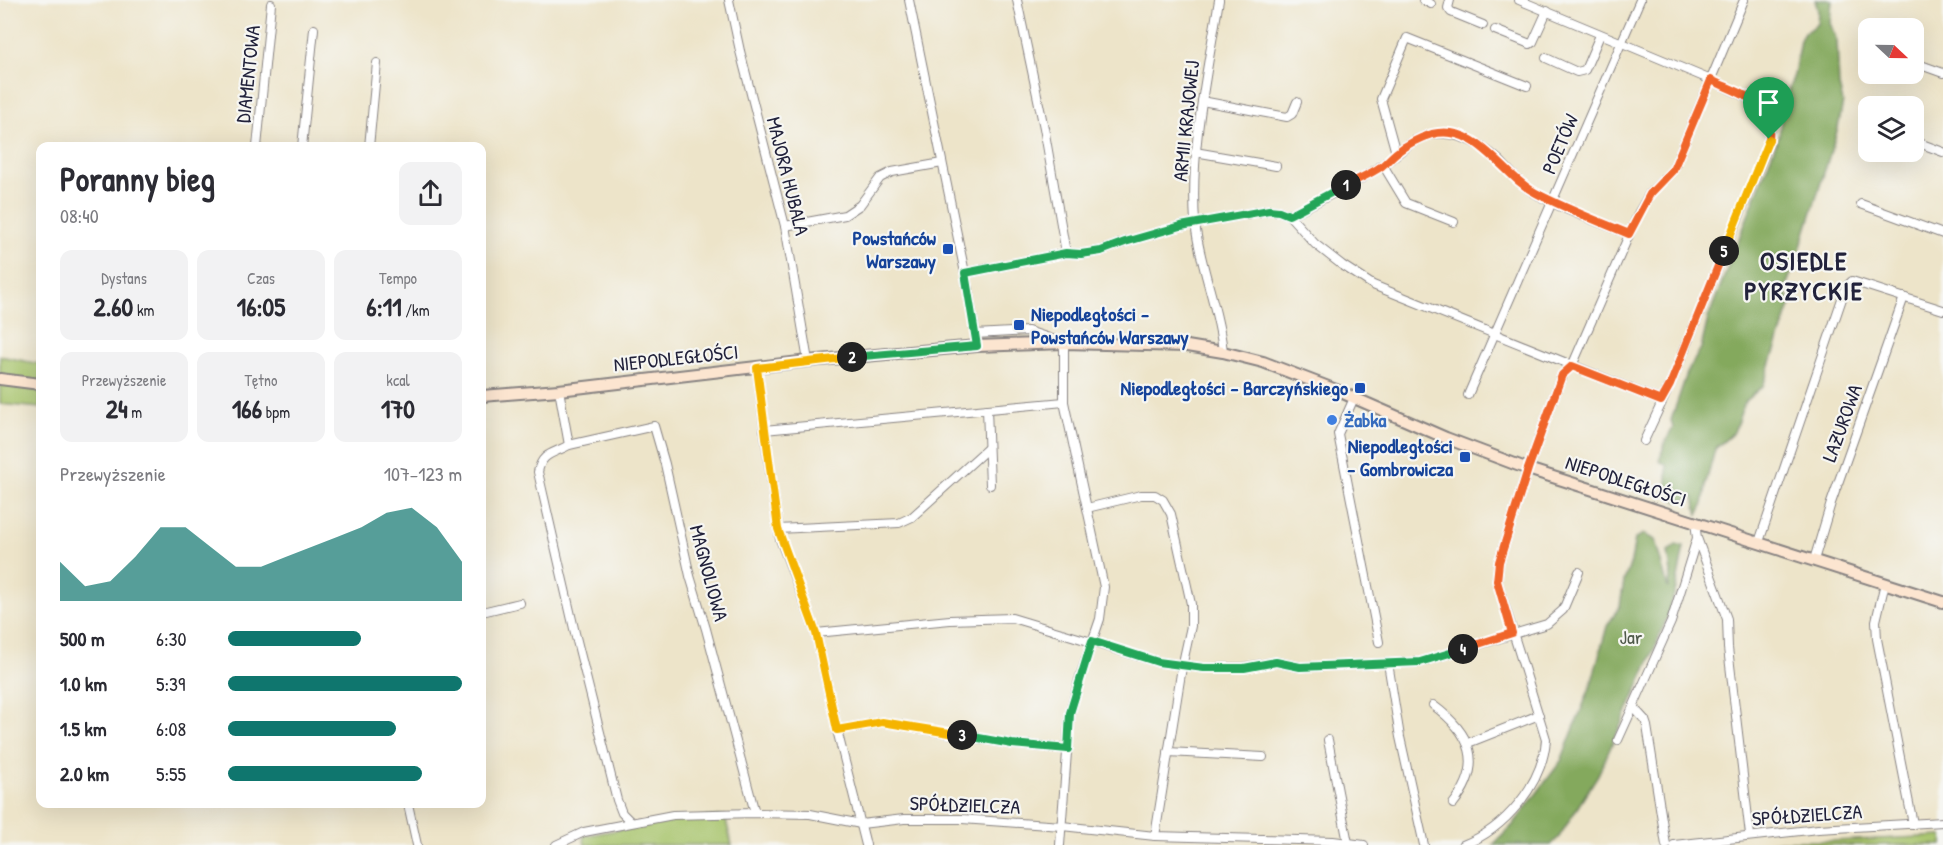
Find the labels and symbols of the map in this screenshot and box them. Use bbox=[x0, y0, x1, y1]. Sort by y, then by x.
north arrow bbox=[1858, 18, 1924, 84]
street label: DIAMENTOWA bbox=[229, 24, 266, 124]
street label: ARMII KRAJOWEJ bbox=[1166, 59, 1205, 183]
pin bbox=[1743, 77, 1794, 139]
street label: POETÓW bbox=[1535, 109, 1584, 178]
street label: MAJORA HUBALA bbox=[761, 114, 816, 238]
pin: 1 bbox=[1331, 170, 1361, 200]
place label: Powstańców Warszawy bbox=[853, 224, 937, 275]
pin: 5 bbox=[1709, 236, 1739, 266]
marker: Powstańców Warszawy bbox=[941, 242, 955, 256]
district label: OSIEDLE PYRZYCKIE bbox=[1744, 243, 1864, 308]
place label: Niepodległości - Powstańców Warszawy bbox=[1031, 300, 1189, 351]
marker: Niepodległości - Powstańców Warszawy bbox=[1012, 318, 1026, 332]
street label: NIEPODLEGŁOŚCI bbox=[612, 338, 740, 377]
pin: 2 bbox=[837, 342, 867, 372]
place label: Niepodległości - Barczyńskiego bbox=[1121, 374, 1348, 402]
street label: LAZUROWA bbox=[1815, 380, 1868, 465]
marker: Niepodległości - Barczyńskiego bbox=[1353, 381, 1367, 395]
place label: Żabka bbox=[1344, 406, 1387, 433]
marker: Żabka bbox=[1325, 413, 1339, 427]
place label: Niepodległości - Gombrowicza bbox=[1347, 432, 1453, 482]
street label: NIEPODLEGŁOŚCI bbox=[1562, 448, 1690, 513]
marker: Niepodległości - Gombrowicza bbox=[1458, 450, 1472, 464]
street label: MAGNOLIOWA bbox=[684, 522, 735, 624]
park label: Jar bbox=[1620, 623, 1643, 650]
pin: 4 bbox=[1448, 634, 1478, 664]
pin: 3 bbox=[947, 720, 977, 750]
street label: SPÓŁDZIELCZA bbox=[909, 789, 1021, 820]
street label: SPÓŁDZIELCZA bbox=[1751, 797, 1863, 832]

